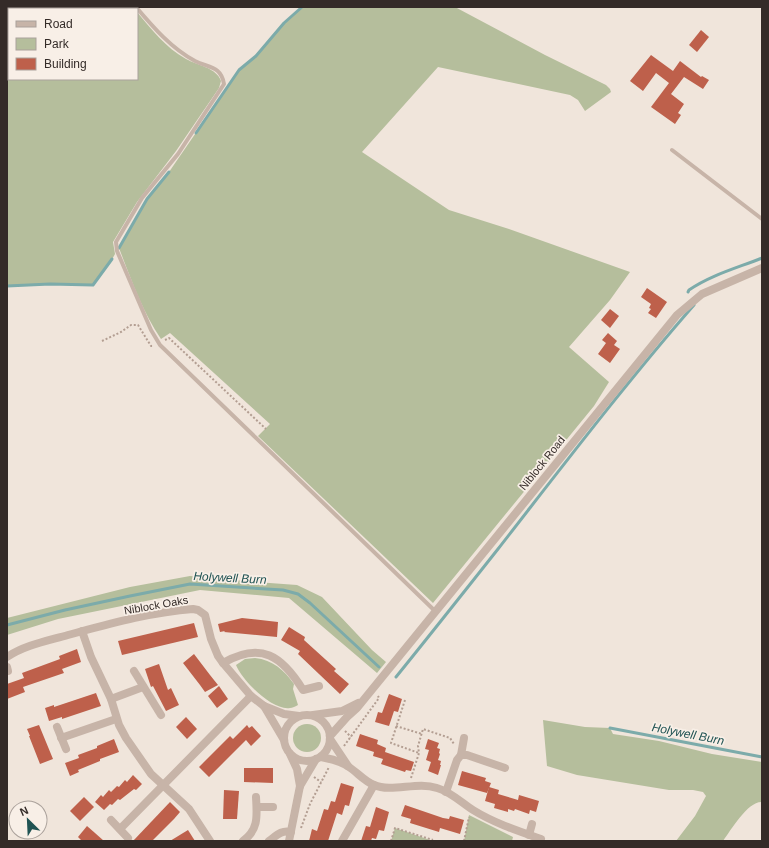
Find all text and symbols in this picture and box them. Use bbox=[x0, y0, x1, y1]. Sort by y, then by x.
legend bbox=[8, 8, 138, 80]
text: Road bbox=[44, 17, 73, 31]
text: Park bbox=[44, 37, 70, 51]
text: Building bbox=[44, 57, 87, 71]
street label: Niblock Road bbox=[517, 434, 567, 492]
water label: Holywell Burn bbox=[193, 569, 267, 587]
street label: Niblock Oaks bbox=[123, 593, 189, 617]
water label: Holywell Burn bbox=[651, 720, 726, 748]
north arrow bbox=[8, 800, 48, 840]
text: N bbox=[18, 804, 30, 818]

